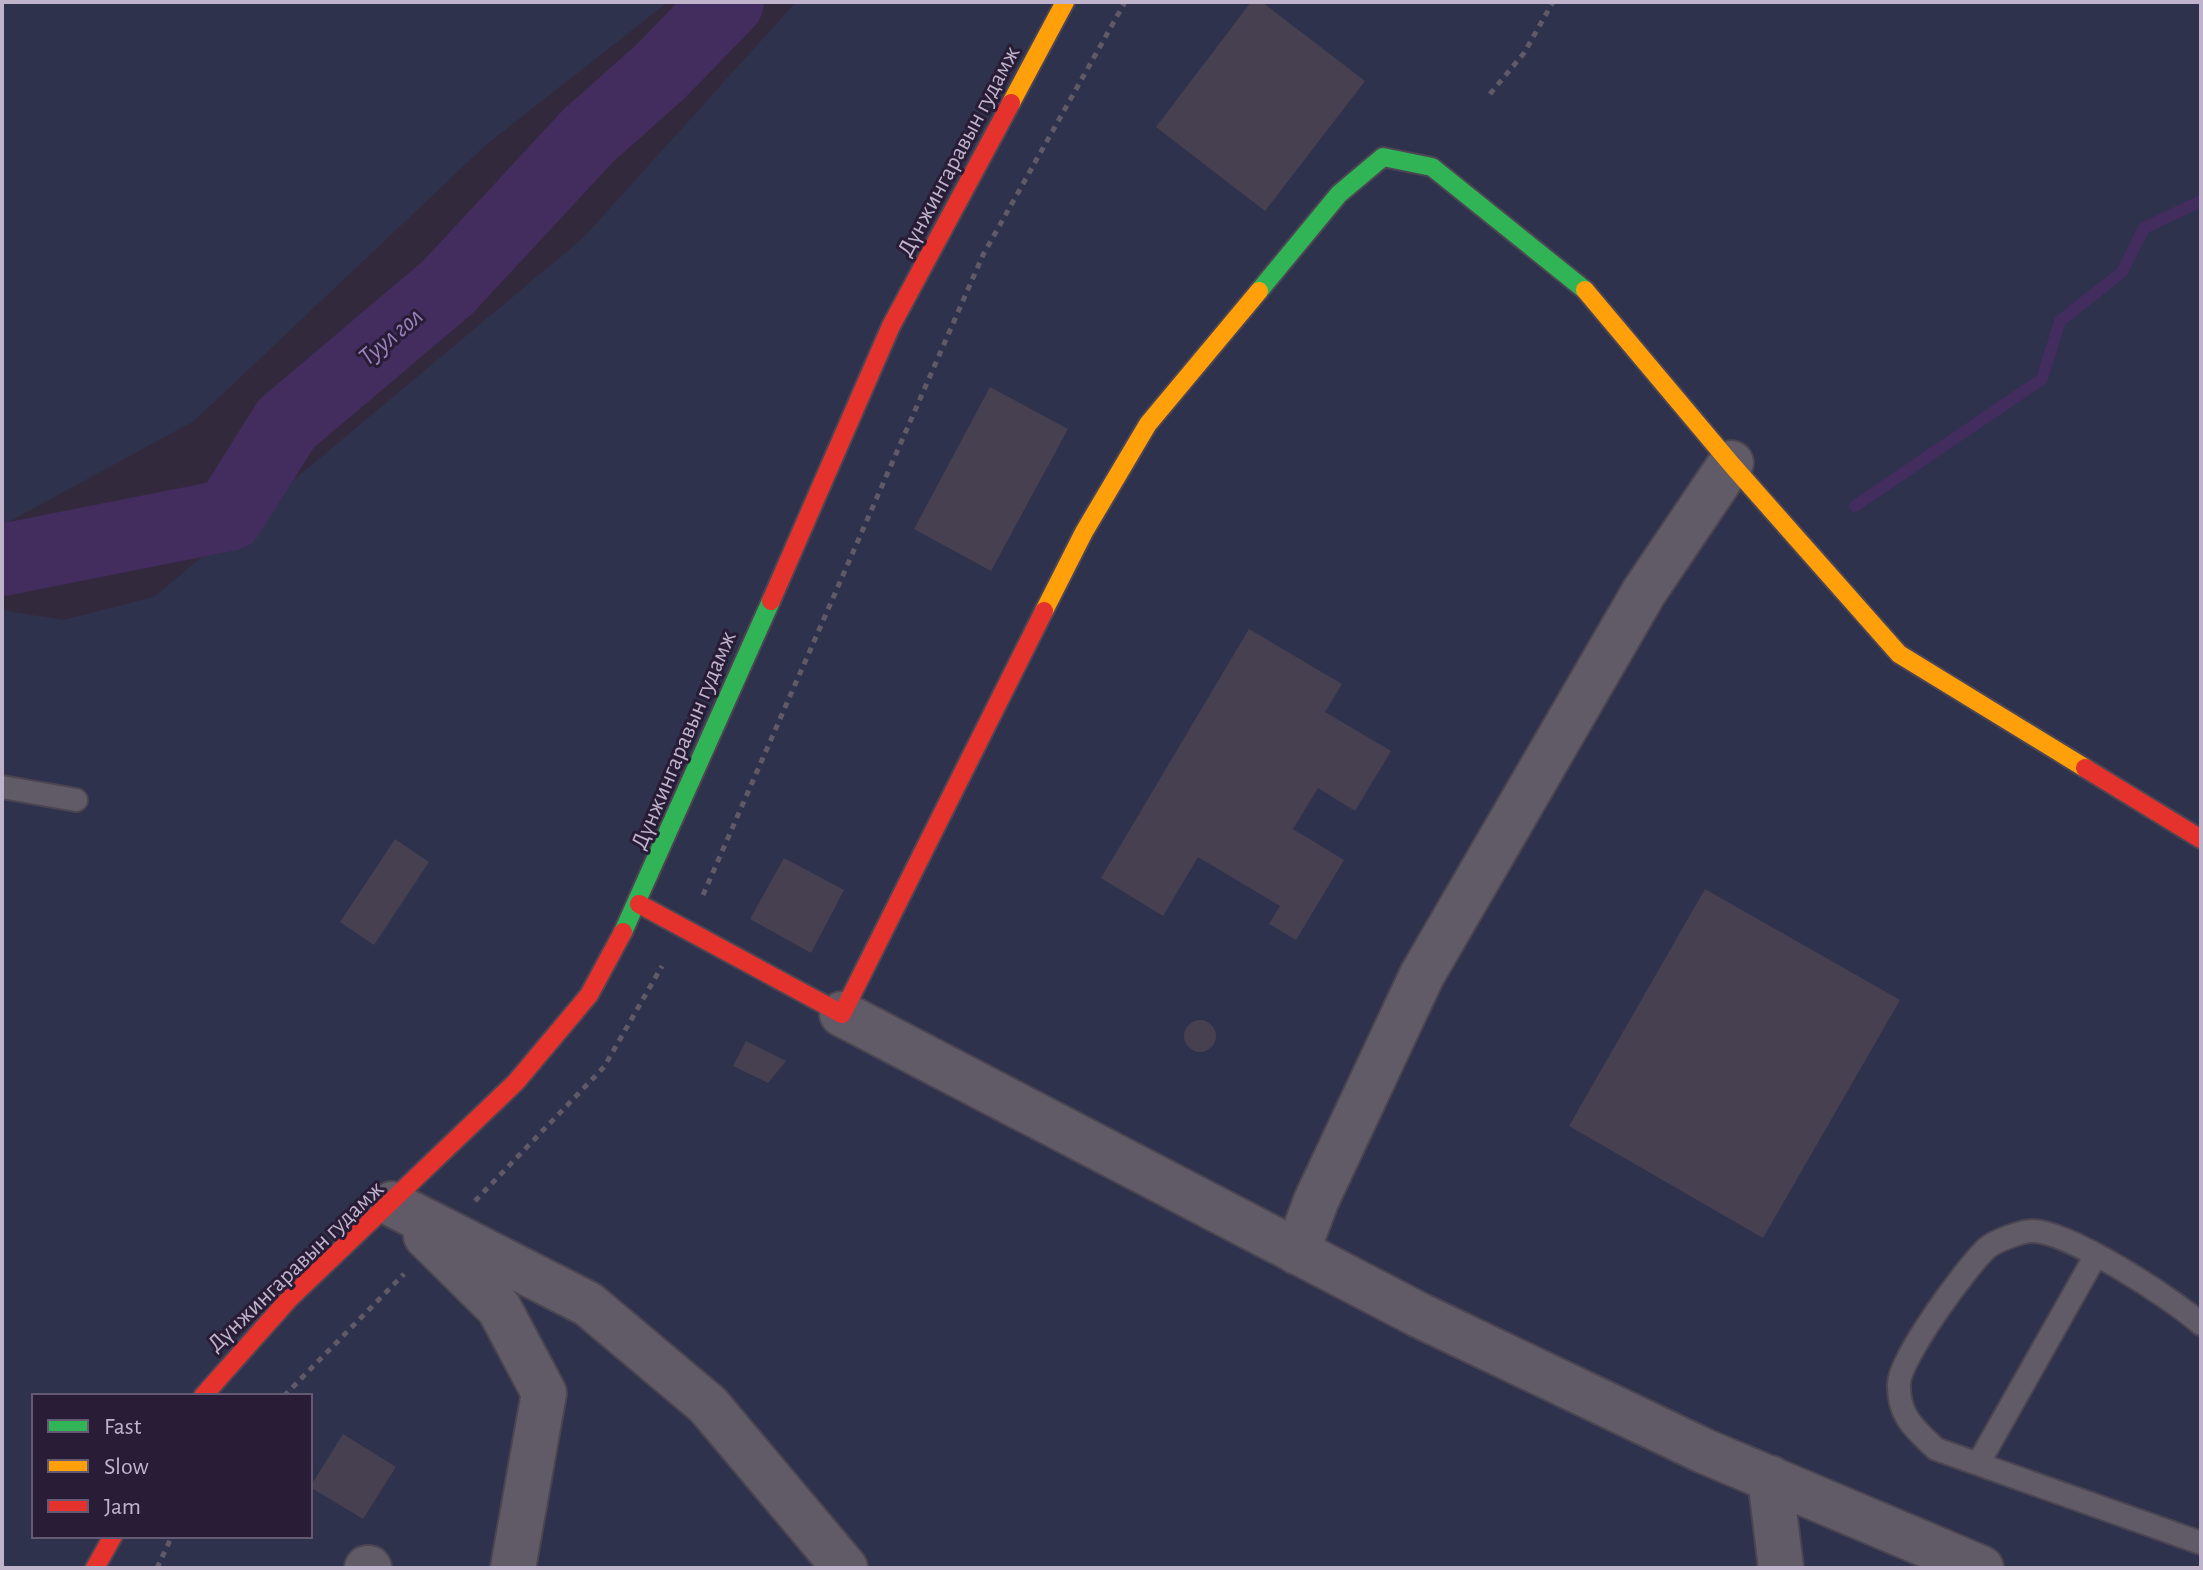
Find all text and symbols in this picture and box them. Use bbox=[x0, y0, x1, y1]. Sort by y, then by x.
street label: Дүнжингаравын гудамж bbox=[893, 42, 1025, 260]
water label: Туул гол bbox=[354, 303, 427, 371]
street label: Дүнжингаравын гудамж bbox=[627, 627, 741, 853]
street label: Дүнжингаравын гудамж bbox=[203, 1176, 389, 1357]
legend bbox=[32, 1394, 312, 1538]
text: Fast bbox=[104, 1415, 142, 1439]
text: Slow bbox=[104, 1455, 149, 1479]
text: Jam bbox=[104, 1495, 141, 1519]

